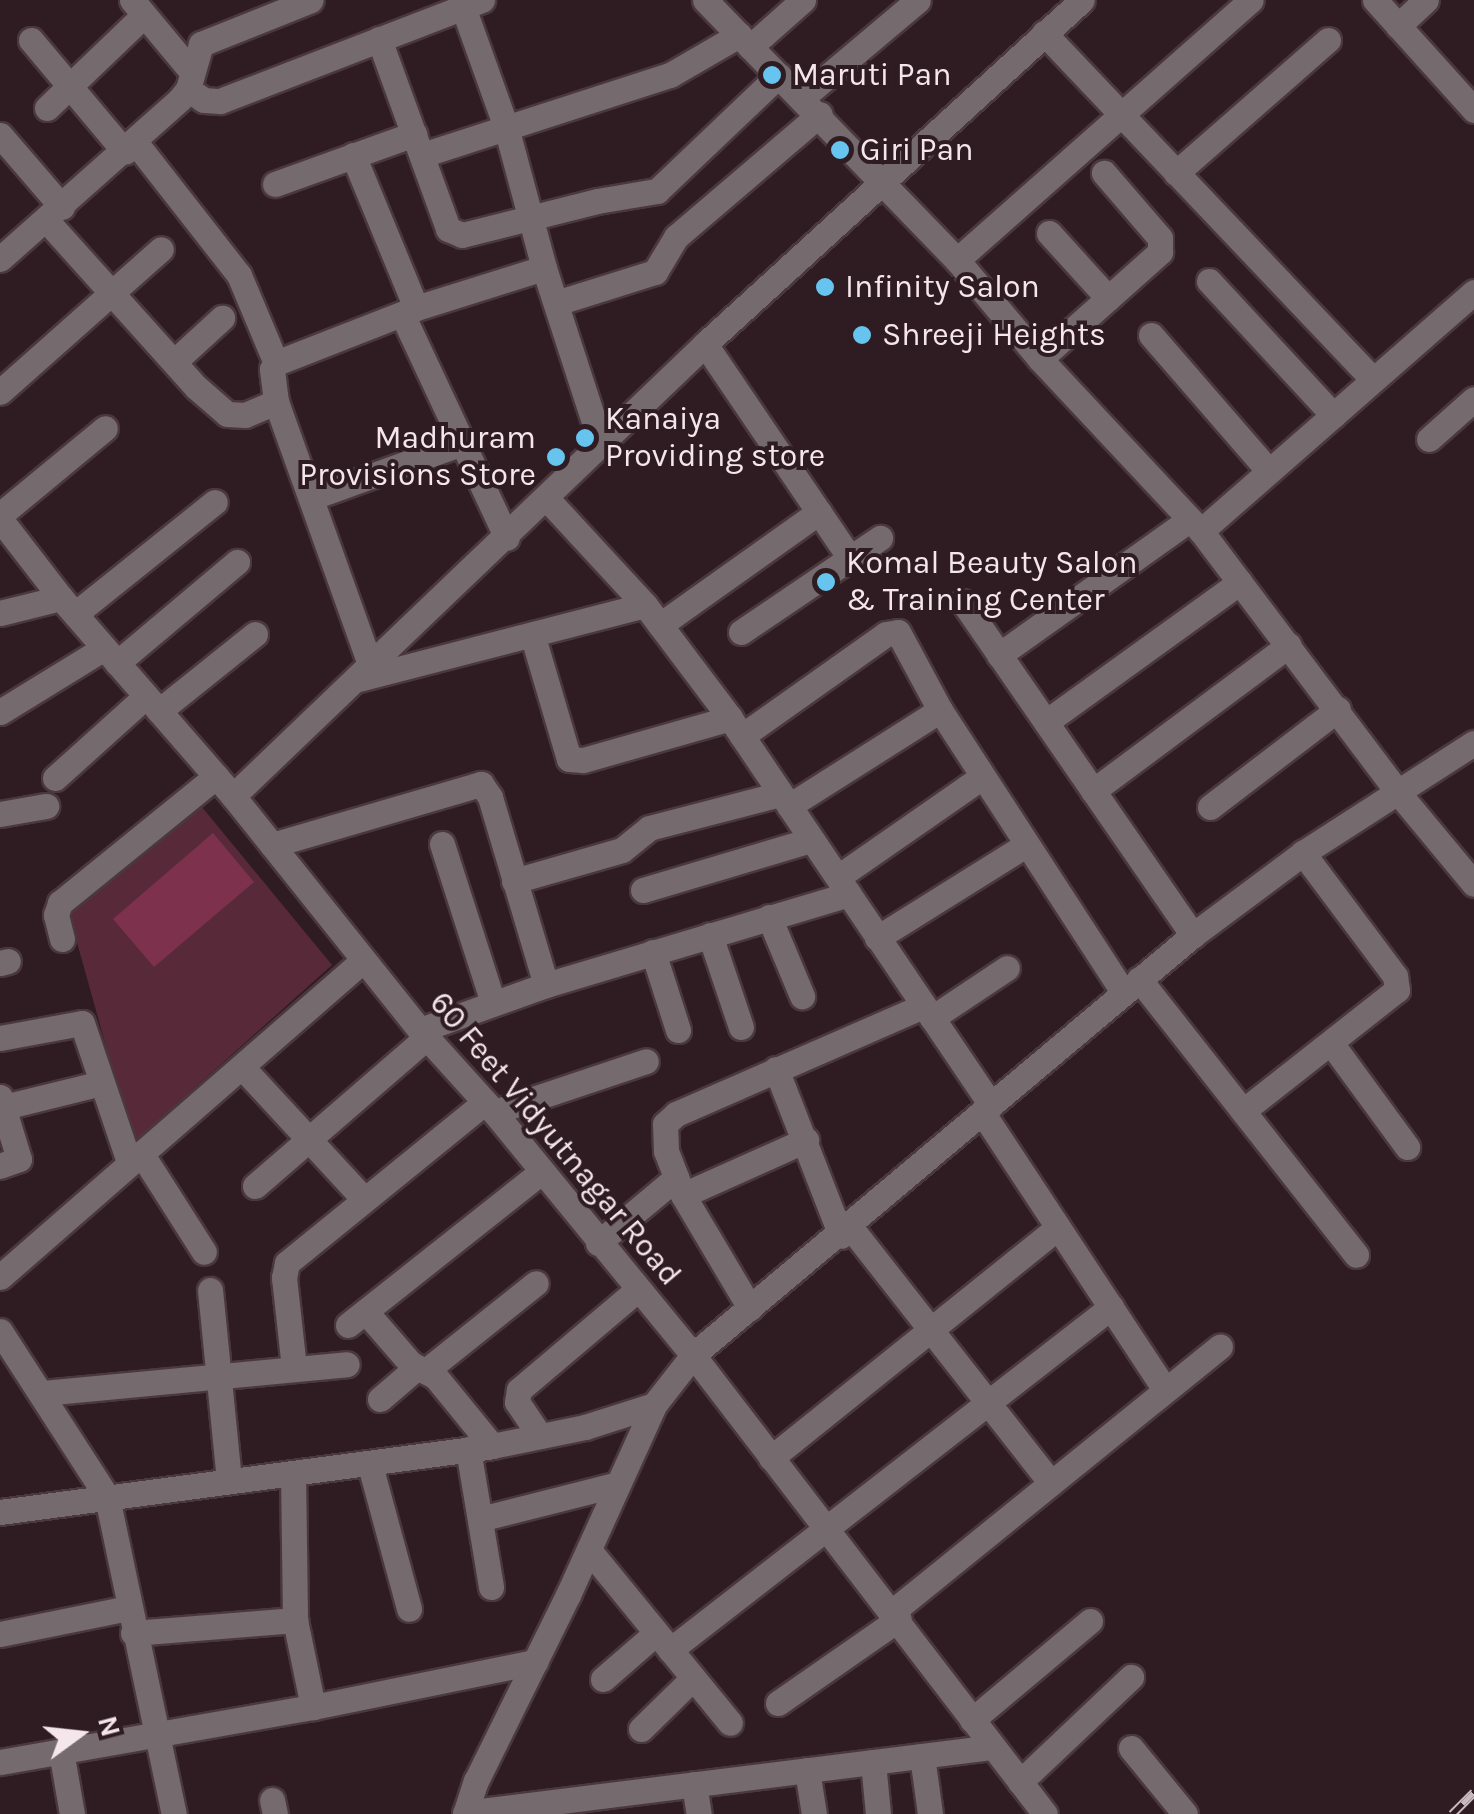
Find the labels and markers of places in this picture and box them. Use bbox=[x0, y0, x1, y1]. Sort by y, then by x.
place label: Maruti Pan bbox=[792, 56, 951, 94]
marker: Maruti Pan bbox=[761, 64, 783, 86]
place label: Giri Pan bbox=[860, 131, 973, 169]
marker: Giri Pan bbox=[829, 139, 851, 161]
place label: Infinity Salon bbox=[845, 268, 1040, 306]
marker: Infinity Salon bbox=[814, 276, 836, 298]
place label: Shreeji Heights bbox=[882, 316, 1106, 354]
marker: Shreeji Heights bbox=[851, 324, 873, 346]
place label: Kanaiya Providing store bbox=[605, 401, 825, 476]
place label: Madhuram Provisions Store bbox=[299, 420, 536, 495]
marker: Kanaiya Providing store bbox=[574, 427, 596, 449]
marker: Madhuram Provisions Store bbox=[545, 446, 567, 468]
place label: Komal Beauty Salon & Training Center bbox=[846, 545, 1138, 620]
marker: Komal Beauty Salon & Training Center bbox=[815, 571, 837, 593]

